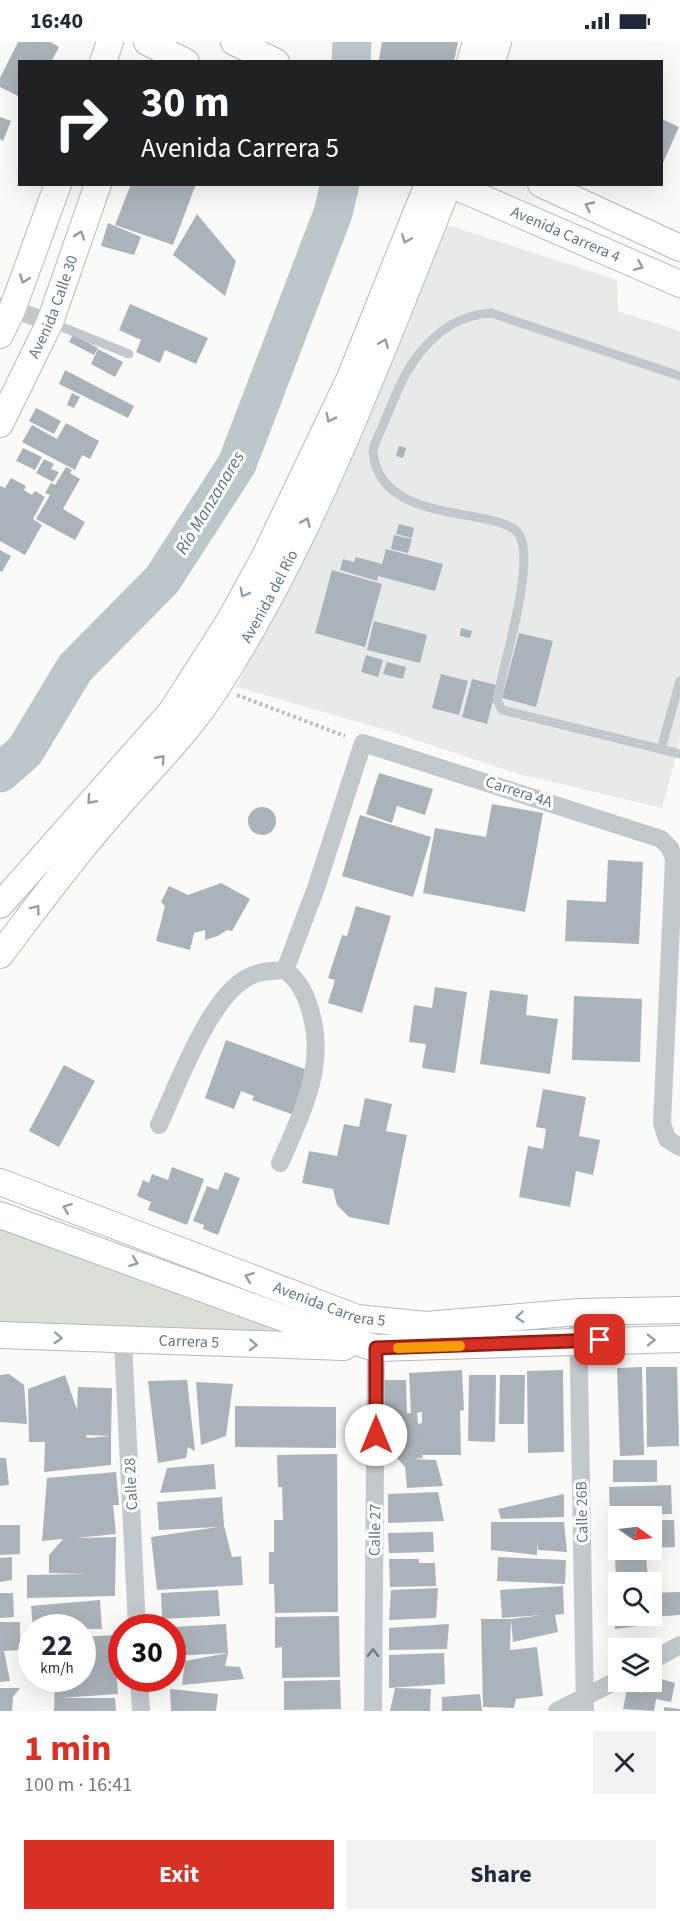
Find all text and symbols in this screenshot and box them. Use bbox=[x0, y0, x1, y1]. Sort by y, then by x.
text: 16:40 bbox=[30, 5, 83, 37]
text: 30 m bbox=[141, 73, 230, 133]
icon: right bbox=[42, 84, 120, 162]
text: Avenida Carrera 5 bbox=[141, 129, 339, 168]
street label: Avenida Carrera 4 bbox=[507, 201, 624, 268]
one-way arrow bbox=[584, 202, 595, 214]
one-way arrow bbox=[73, 230, 86, 241]
one-way arrow bbox=[401, 232, 413, 243]
street label: Avenida Calle 30 bbox=[23, 252, 83, 362]
one-way arrow bbox=[633, 259, 644, 271]
one-way arrow bbox=[18, 273, 31, 284]
one-way arrow bbox=[377, 339, 389, 350]
one-way arrow bbox=[326, 412, 338, 423]
water label: Río Manzanares bbox=[169, 447, 251, 559]
one-way arrow bbox=[299, 517, 311, 528]
street label: Avenida del Río bbox=[235, 546, 303, 647]
one-way arrow bbox=[240, 587, 251, 598]
one-way arrow bbox=[154, 755, 165, 766]
street label: Carrera 4A bbox=[483, 771, 556, 813]
one-way arrow bbox=[87, 793, 98, 804]
one-way arrow bbox=[29, 904, 40, 915]
one-way arrow bbox=[62, 1202, 72, 1215]
one-way arrow bbox=[129, 1255, 139, 1268]
one-way arrow bbox=[244, 1271, 255, 1284]
street label: Avenida Carrera 5 bbox=[270, 1276, 387, 1332]
one-way arrow bbox=[515, 1310, 524, 1323]
pin bbox=[574, 1314, 625, 1365]
icon: arrive bbox=[583, 1323, 616, 1356]
street label: Carrera 5 bbox=[158, 1330, 220, 1354]
one-way arrow bbox=[54, 1332, 63, 1345]
one-way arrow bbox=[646, 1334, 655, 1346]
one-way arrow bbox=[249, 1339, 258, 1351]
position arrow bbox=[344, 1403, 408, 1467]
street label: Calle 28 bbox=[119, 1457, 143, 1511]
street label: Calle 26B bbox=[570, 1481, 594, 1543]
street label: Calle 27 bbox=[364, 1504, 386, 1556]
north arrow bbox=[608, 1506, 662, 1560]
map controls bbox=[608, 1506, 662, 1692]
button: search bbox=[608, 1572, 662, 1626]
speed limit sign: 30 bbox=[108, 1614, 186, 1692]
text: 22 bbox=[41, 1624, 73, 1667]
button: layers bbox=[608, 1638, 662, 1692]
one-way arrow bbox=[367, 1648, 380, 1657]
text: km/h bbox=[40, 1658, 74, 1679]
text: 1 min bbox=[24, 1723, 112, 1774]
button: close bbox=[593, 1731, 656, 1794]
text: 100 m · 16:41 bbox=[24, 1771, 132, 1799]
button: Exit bbox=[24, 1840, 334, 1909]
button: Share bbox=[346, 1840, 656, 1909]

